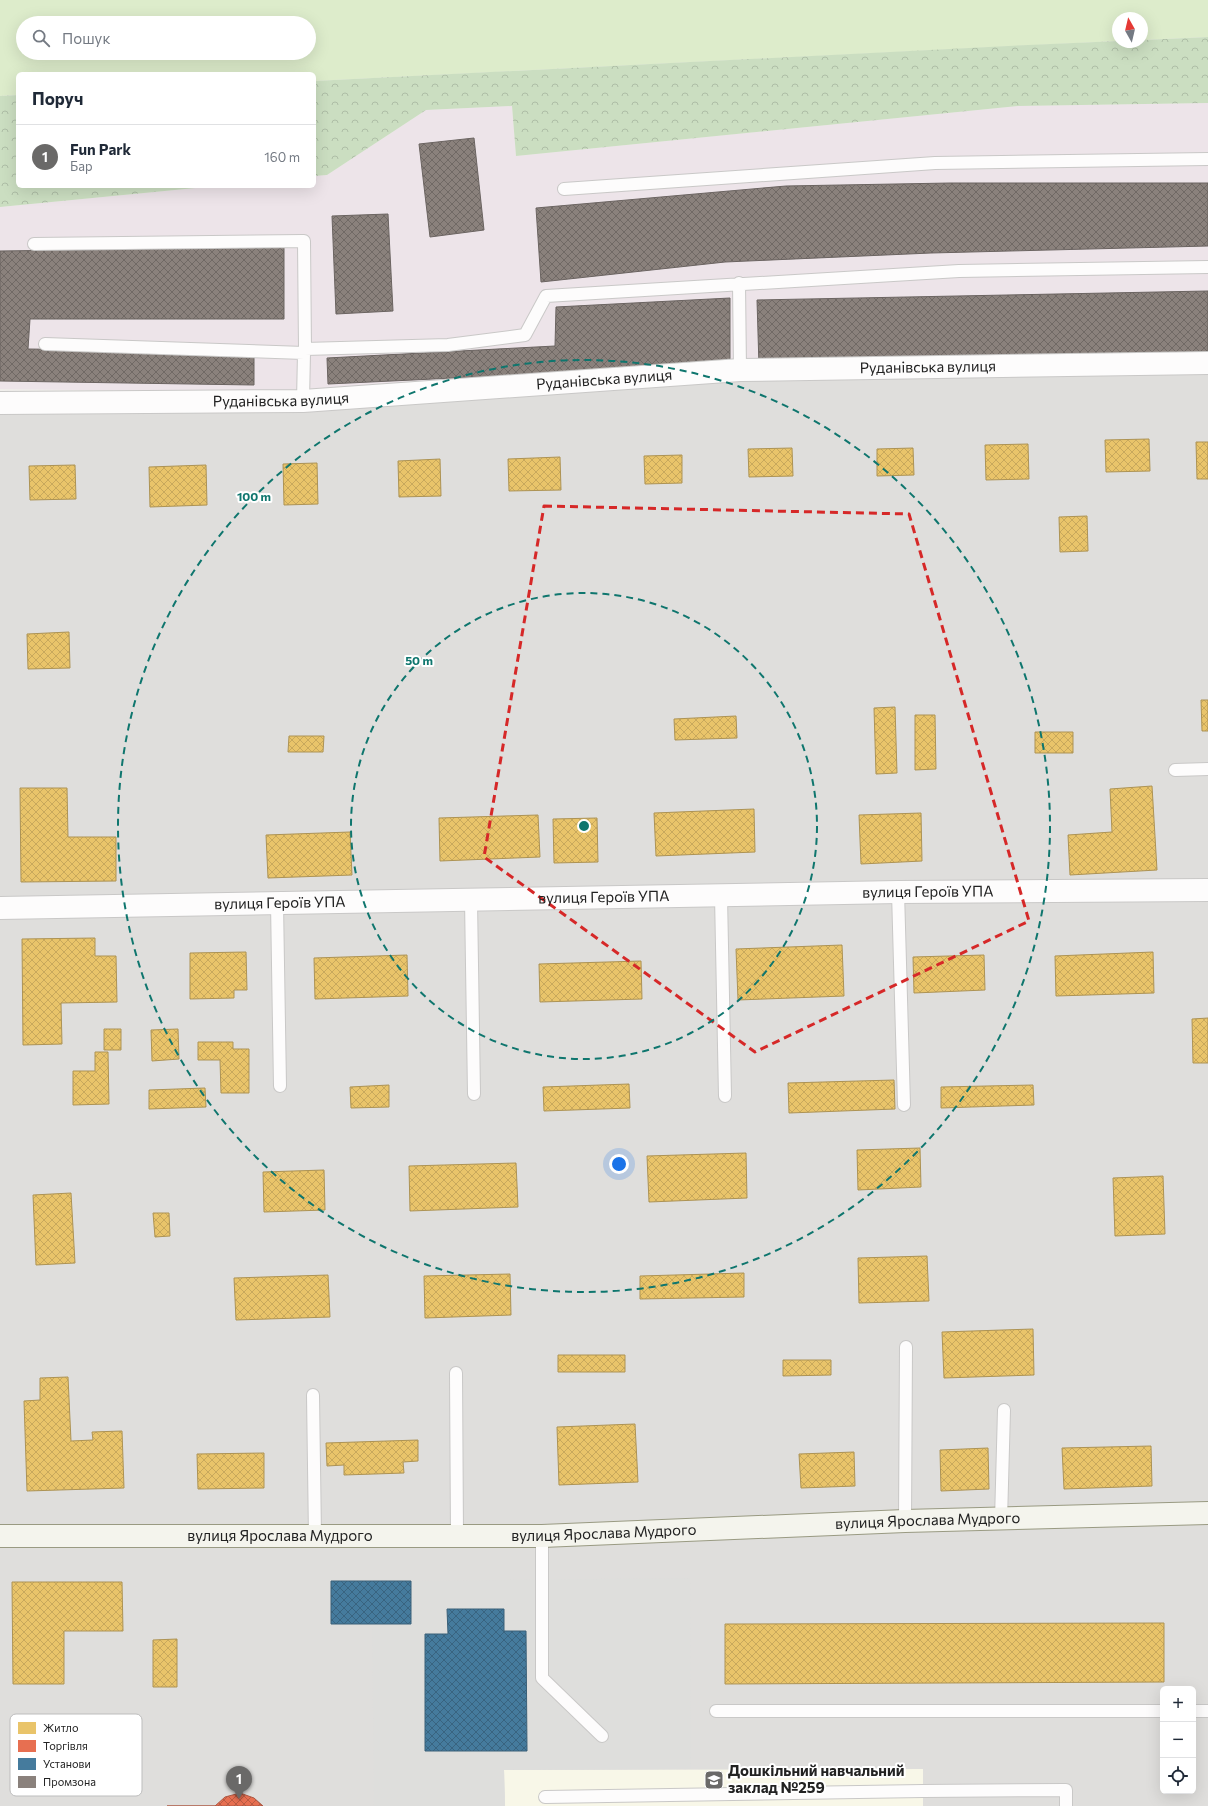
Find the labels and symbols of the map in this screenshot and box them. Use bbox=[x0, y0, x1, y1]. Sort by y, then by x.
north arrow bbox=[1112, 12, 1148, 48]
street label: Руданівська вулиця bbox=[859, 356, 996, 376]
street label: Руданівська вулиця bbox=[535, 365, 673, 392]
street label: Руданівська вулиця bbox=[213, 388, 350, 410]
text: 100 m bbox=[237, 489, 271, 503]
text: 50 m bbox=[405, 653, 433, 667]
centre of rings bbox=[577, 819, 591, 833]
street label: вулиця Героїв УПА bbox=[862, 881, 994, 901]
street label: вулиця Героїв УПА bbox=[538, 886, 670, 906]
street label: вулиця Героїв УПА bbox=[214, 892, 346, 912]
your location bbox=[609, 1154, 629, 1174]
street label: вулиця Ярослава Мудрого bbox=[835, 1508, 1021, 1532]
street label: вулиця Ярослава Мудрого bbox=[511, 1520, 697, 1544]
street label: вулиця Ярослава Мудрого bbox=[187, 1526, 373, 1544]
legend bbox=[10, 1714, 142, 1796]
text: Житло bbox=[43, 1721, 79, 1734]
text: Торгівля bbox=[43, 1739, 88, 1752]
text: Установи bbox=[43, 1757, 91, 1770]
place label: Дошкільний навчальний заклад №259 bbox=[728, 1761, 904, 1796]
pin: 1 bbox=[226, 1766, 252, 1799]
school or university icon: Дошкільний навчальний заклад №259 bbox=[703, 1769, 725, 1791]
text: Промзона bbox=[43, 1775, 96, 1788]

